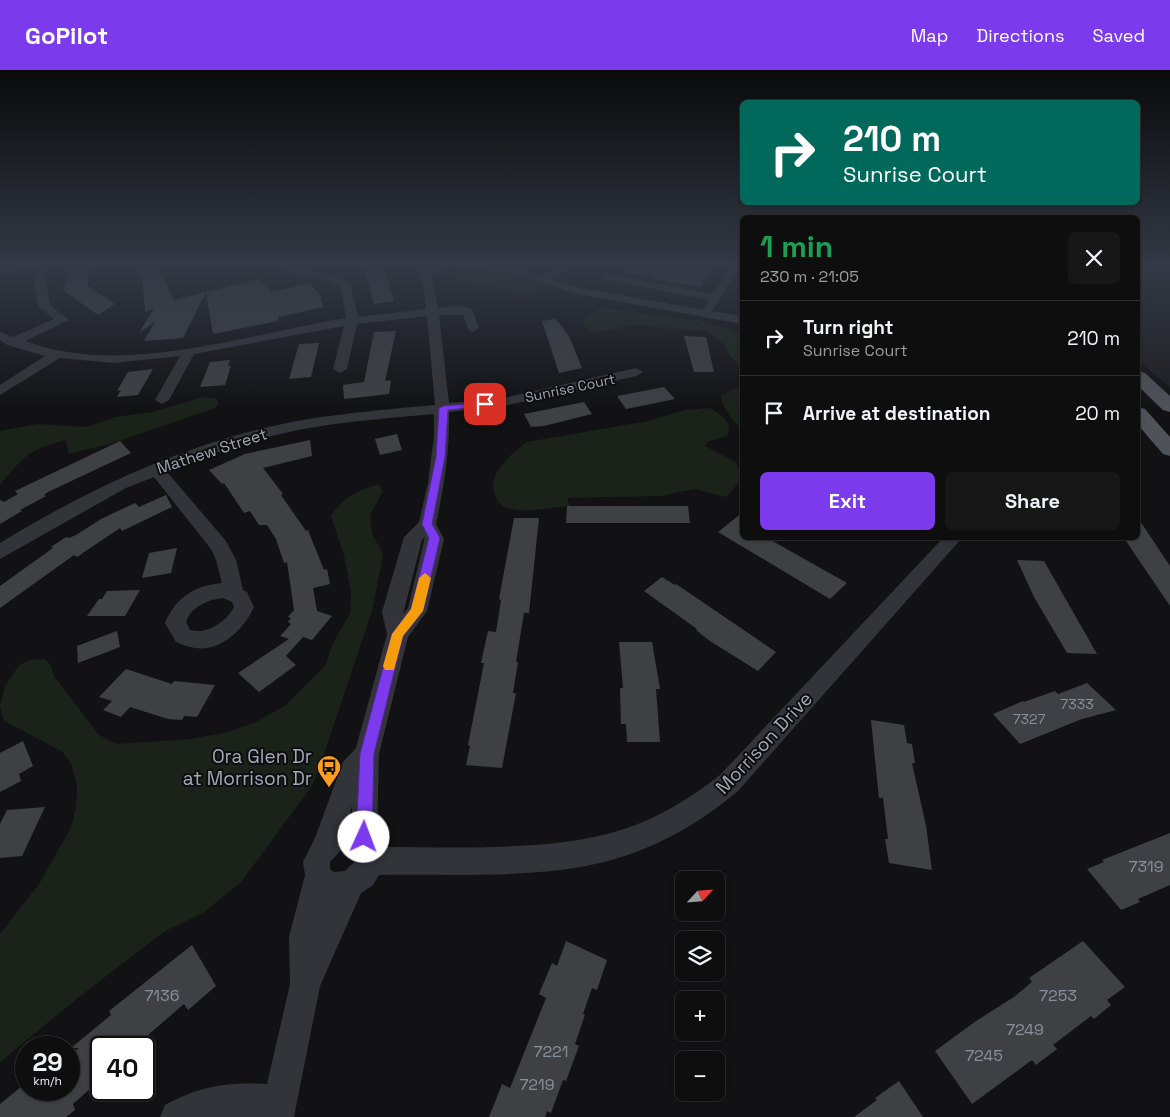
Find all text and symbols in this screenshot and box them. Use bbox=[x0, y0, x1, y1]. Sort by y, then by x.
text: GoPilot bbox=[25, 20, 108, 51]
text: Map bbox=[911, 24, 948, 47]
text: Directions bbox=[976, 24, 1065, 47]
text: Saved bbox=[1093, 24, 1145, 47]
text: 210 m bbox=[843, 117, 941, 161]
icon: right bbox=[760, 120, 825, 185]
text: Sunrise Court bbox=[843, 160, 987, 188]
text: 1 min bbox=[760, 227, 833, 266]
button: close bbox=[1068, 232, 1120, 284]
text: 230 m · 21:05 bbox=[760, 266, 859, 287]
text: Turn right bbox=[803, 315, 893, 340]
icon: right bbox=[760, 324, 788, 352]
text: 210 m bbox=[1067, 326, 1120, 351]
text: Sunrise Court bbox=[803, 340, 908, 361]
street label: Sunrise Court bbox=[523, 370, 617, 406]
pin bbox=[464, 383, 506, 425]
icon: arrive bbox=[471, 390, 499, 418]
icon: arrive bbox=[760, 399, 788, 427]
text: Arrive at destination bbox=[803, 401, 991, 426]
text: 20 m bbox=[1075, 401, 1120, 426]
street label: Mathew Street bbox=[154, 423, 270, 479]
button: Exit bbox=[760, 472, 935, 530]
button: Share bbox=[945, 472, 1120, 530]
street label: Morrison Drive bbox=[710, 687, 818, 799]
house number: 7333 bbox=[1060, 695, 1094, 713]
house number: 7327 bbox=[1013, 710, 1045, 728]
place label: Ora Glen Dr at Morrison Dr bbox=[183, 744, 312, 791]
bus stop icon: Ora Glen Dr at Morrison Dr bbox=[316, 754, 342, 788]
position arrow bbox=[337, 810, 389, 862]
house number: 7319 bbox=[1129, 856, 1163, 877]
north arrow bbox=[675, 871, 725, 921]
map controls bbox=[675, 871, 725, 1101]
button: layers bbox=[675, 931, 725, 981]
house number: 7136 bbox=[144, 985, 180, 1006]
house number: 7253 bbox=[1039, 985, 1077, 1006]
button: + bbox=[675, 991, 725, 1041]
house number: 7249 bbox=[1006, 1019, 1044, 1040]
speed limit sign: 40 bbox=[90, 1036, 155, 1101]
house number: 7221 bbox=[534, 1041, 568, 1062]
house number: 7245 bbox=[965, 1045, 1003, 1066]
text: 29 bbox=[32, 1046, 63, 1078]
button: − bbox=[675, 1051, 725, 1101]
text: km/h bbox=[33, 1073, 62, 1089]
house number: 7219 bbox=[520, 1074, 555, 1095]

